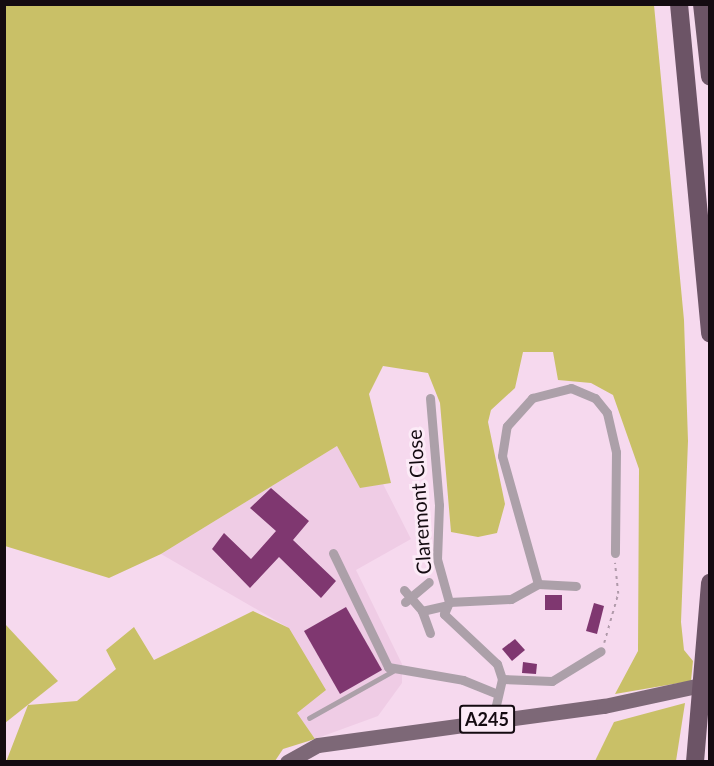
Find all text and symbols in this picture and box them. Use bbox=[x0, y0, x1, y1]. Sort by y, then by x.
street label: Claremont Close bbox=[402, 429, 436, 575]
road number: A245 bbox=[458, 704, 516, 734]

